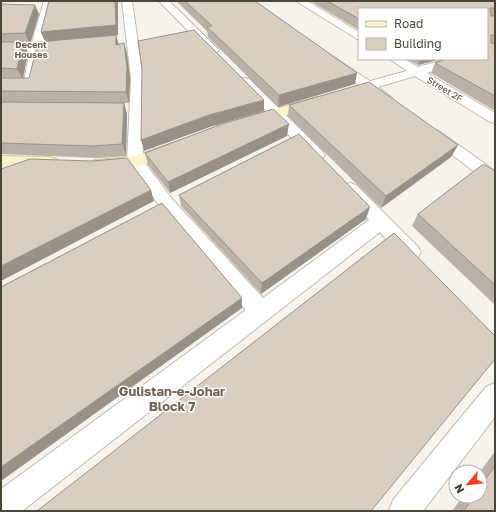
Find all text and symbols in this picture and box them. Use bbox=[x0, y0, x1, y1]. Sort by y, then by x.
legend bbox=[358, 8, 488, 60]
text: Road bbox=[394, 16, 423, 31]
text: Building bbox=[394, 36, 442, 51]
district label: Decent Houses bbox=[15, 39, 48, 60]
street label: Street 2F bbox=[425, 74, 465, 104]
district label: Gulistan-e-Johar Block 7 bbox=[119, 383, 225, 414]
north arrow bbox=[448, 464, 488, 504]
text: N bbox=[451, 482, 466, 496]

